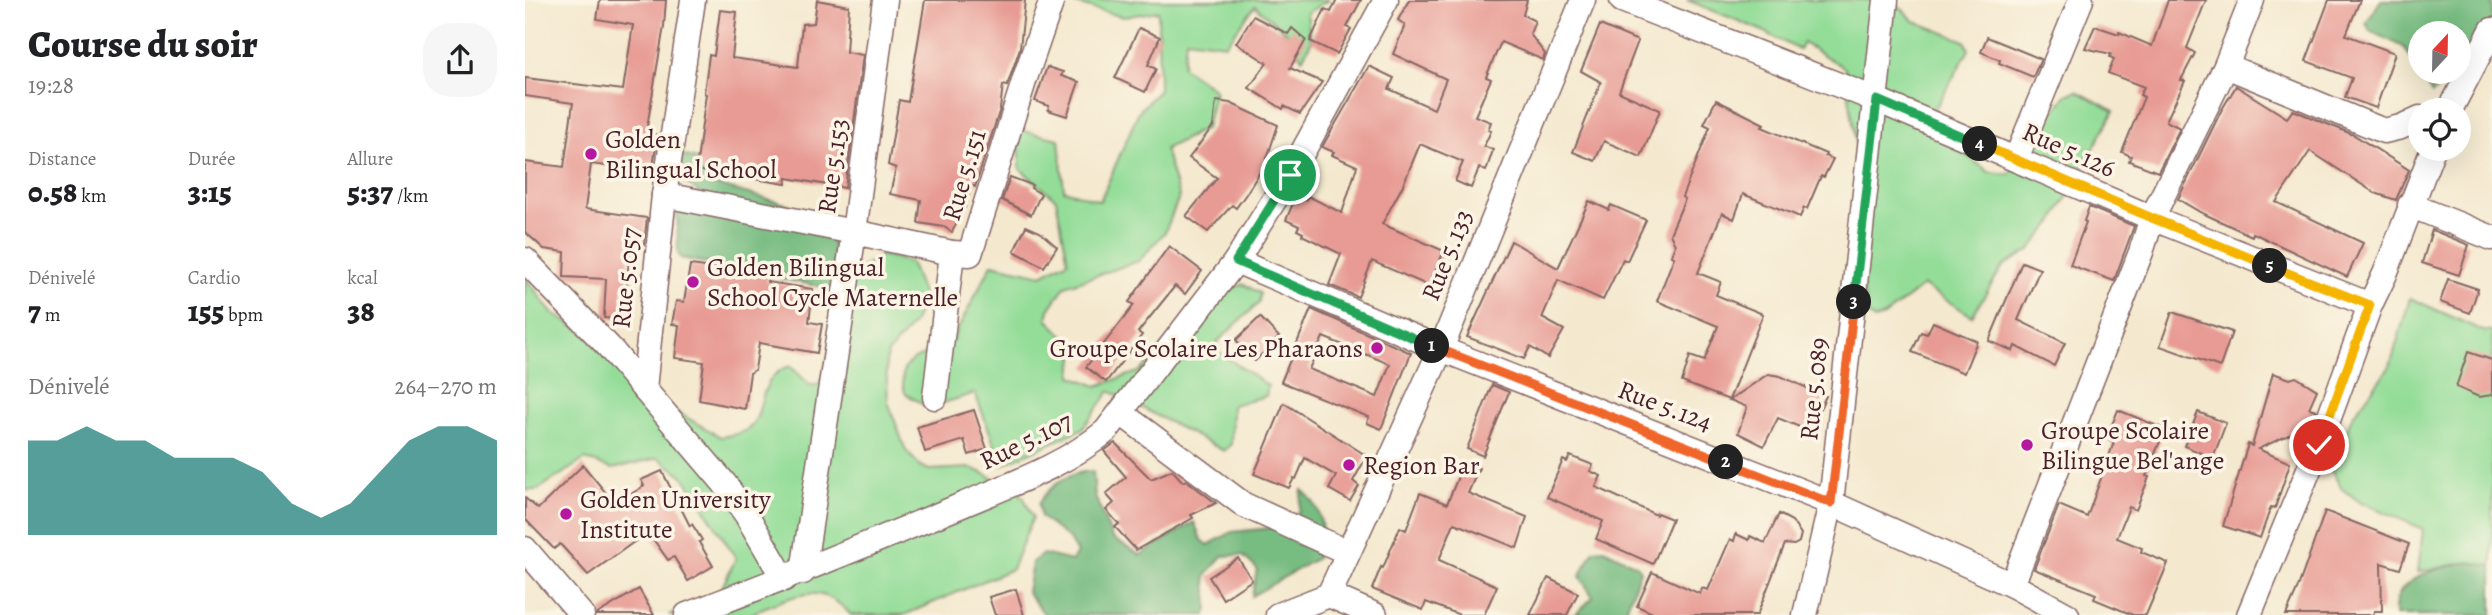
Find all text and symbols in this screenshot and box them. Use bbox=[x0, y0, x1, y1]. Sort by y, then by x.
text: Course du soir bbox=[28, 18, 258, 70]
north arrow bbox=[2408, 21, 2471, 84]
map controls bbox=[2408, 21, 2471, 161]
button: share bbox=[423, 23, 497, 97]
text: 19:28 bbox=[28, 70, 74, 101]
button: locate bbox=[2408, 98, 2471, 161]
street label: Rue 5.126 bbox=[2017, 114, 2121, 186]
street label: Rue 5.153 bbox=[809, 116, 857, 216]
place label: Golden Bilingual School bbox=[605, 122, 777, 187]
street label: Rue 5.151 bbox=[934, 125, 995, 225]
pin: 4 bbox=[1963, 127, 1997, 162]
text: 4 bbox=[1975, 130, 1984, 156]
pin bbox=[1260, 145, 1320, 205]
text: Distance bbox=[28, 146, 96, 172]
text: Durée bbox=[188, 146, 235, 172]
text: Allure bbox=[347, 146, 393, 172]
marker: Golden Bilingual School bbox=[583, 146, 599, 162]
icon: arrive bbox=[1271, 156, 1309, 194]
text: 0.58 bbox=[28, 172, 77, 212]
text: 3:15 bbox=[188, 172, 232, 212]
text: 5:37 bbox=[347, 172, 393, 212]
text: km bbox=[77, 183, 106, 209]
text: /km bbox=[393, 183, 429, 209]
street label: Rue 5.133 bbox=[1413, 204, 1481, 306]
street label: Rue 5.057 bbox=[603, 226, 649, 330]
pin: 5 bbox=[2253, 248, 2287, 284]
place label: Golden Bilingual School Cycle Maternelle bbox=[707, 250, 958, 315]
text: 5 bbox=[2265, 252, 2274, 278]
text: Dénivelé bbox=[28, 265, 95, 291]
text: Cardio bbox=[188, 265, 241, 291]
text: kcal bbox=[347, 265, 378, 291]
marker: Golden Bilingual School Cycle Maternelle bbox=[685, 274, 701, 290]
pin: 3 bbox=[1837, 284, 1871, 320]
text: 3 bbox=[1849, 288, 1858, 314]
text: 7 bbox=[28, 291, 41, 331]
text: 155 bbox=[188, 291, 224, 331]
text: 38 bbox=[347, 291, 375, 331]
text: m bbox=[41, 302, 60, 328]
text: bpm bbox=[224, 302, 263, 328]
pin: 1 bbox=[1415, 328, 1450, 364]
place label: Groupe Scolaire Les Pharaons bbox=[1050, 331, 1363, 366]
text: 1 bbox=[1428, 332, 1435, 358]
street label: Rue 5.089 bbox=[1791, 336, 1837, 442]
marker: Groupe Scolaire Les Pharaons bbox=[1369, 340, 1385, 356]
text: Dénivelé bbox=[28, 371, 110, 402]
text: 264–270 m bbox=[395, 371, 497, 402]
street label: Rue 5.124 bbox=[1613, 372, 1717, 440]
street label: Rue 5.107 bbox=[974, 404, 1078, 478]
place label: Groupe Scolaire Bilingue Bel'ange bbox=[2041, 413, 2224, 478]
pin bbox=[2289, 415, 2349, 475]
icon: check bbox=[2300, 426, 2338, 464]
marker: Groupe Scolaire Bilingue Bel'ange bbox=[2019, 437, 2035, 453]
pin: 2 bbox=[1709, 444, 1743, 480]
place label: Region Bar bbox=[1363, 448, 1480, 483]
text: 2 bbox=[1721, 448, 1730, 474]
marker: Region Bar bbox=[1341, 457, 1357, 473]
place label: Golden University Institute bbox=[580, 482, 771, 547]
marker: Golden University Institute bbox=[558, 506, 574, 522]

